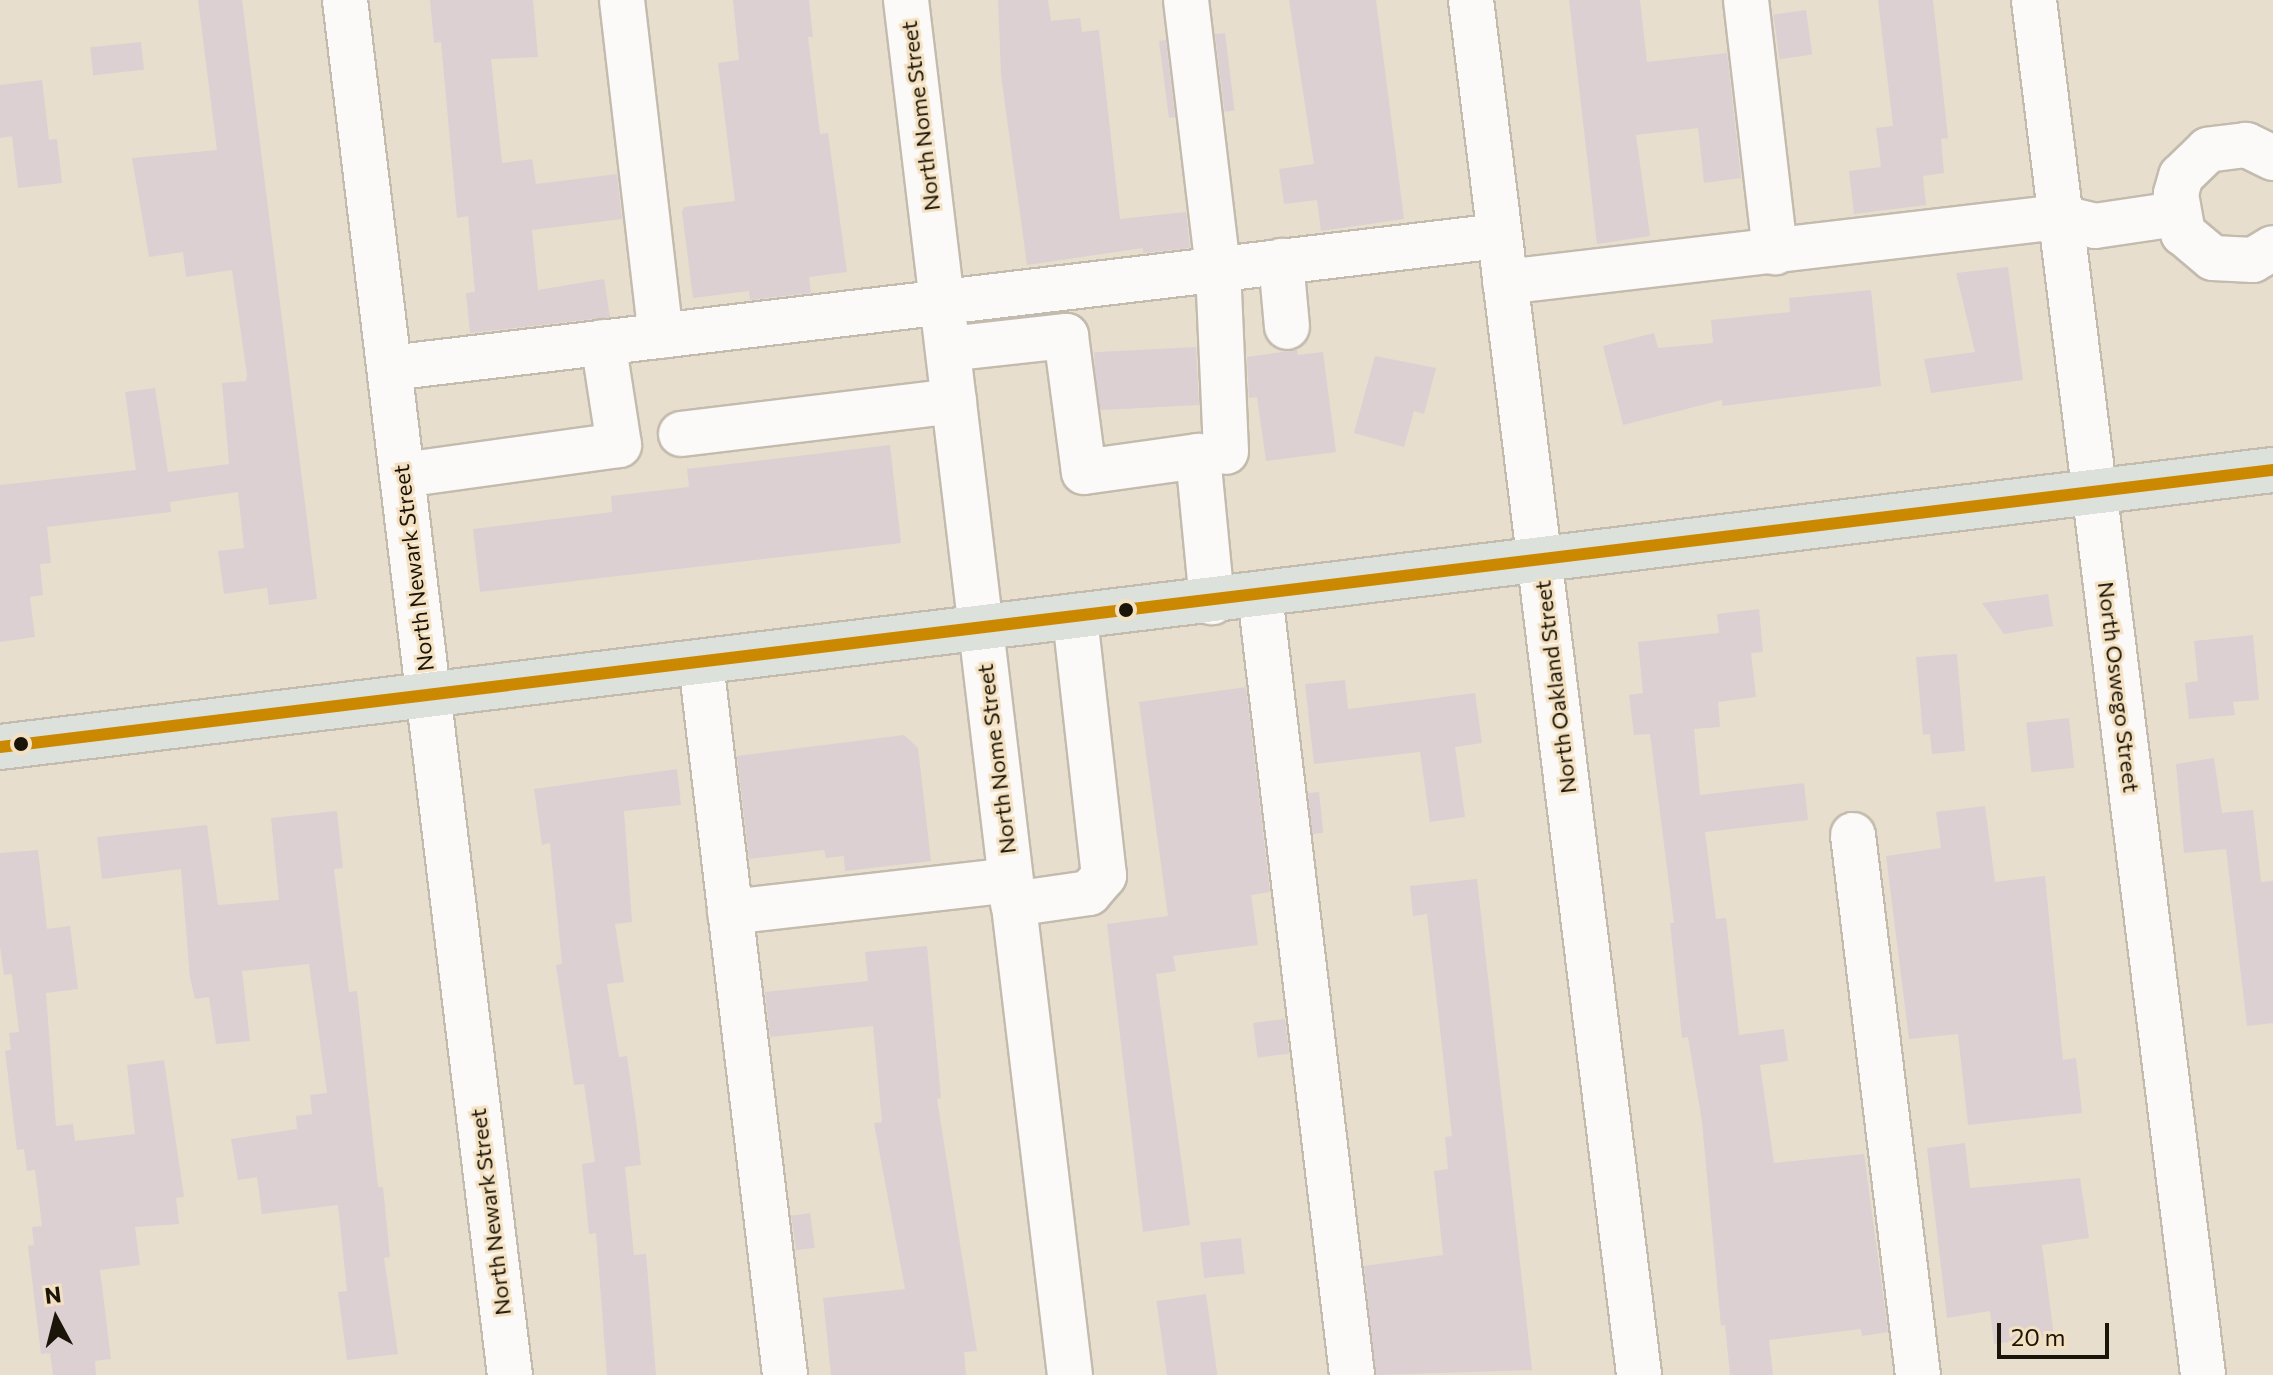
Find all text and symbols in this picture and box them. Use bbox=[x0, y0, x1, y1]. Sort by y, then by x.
street label: North Nome Street bbox=[895, 19, 945, 213]
street label: North Newark Street bbox=[387, 463, 439, 673]
street label: North Oakland Street bbox=[1529, 579, 1581, 795]
street label: North Oswego Street bbox=[2093, 580, 2145, 794]
unlabelled marker bbox=[1118, 602, 1134, 618]
street label: North Nome Street bbox=[971, 662, 1021, 856]
unlabelled marker bbox=[13, 736, 29, 752]
street label: North Newark Street bbox=[464, 1107, 516, 1317]
north arrow bbox=[16, 1279, 96, 1359]
text: N bbox=[43, 1280, 63, 1309]
scale bar bbox=[2001, 1307, 2113, 1357]
text: 20 m bbox=[2011, 1322, 2065, 1351]

